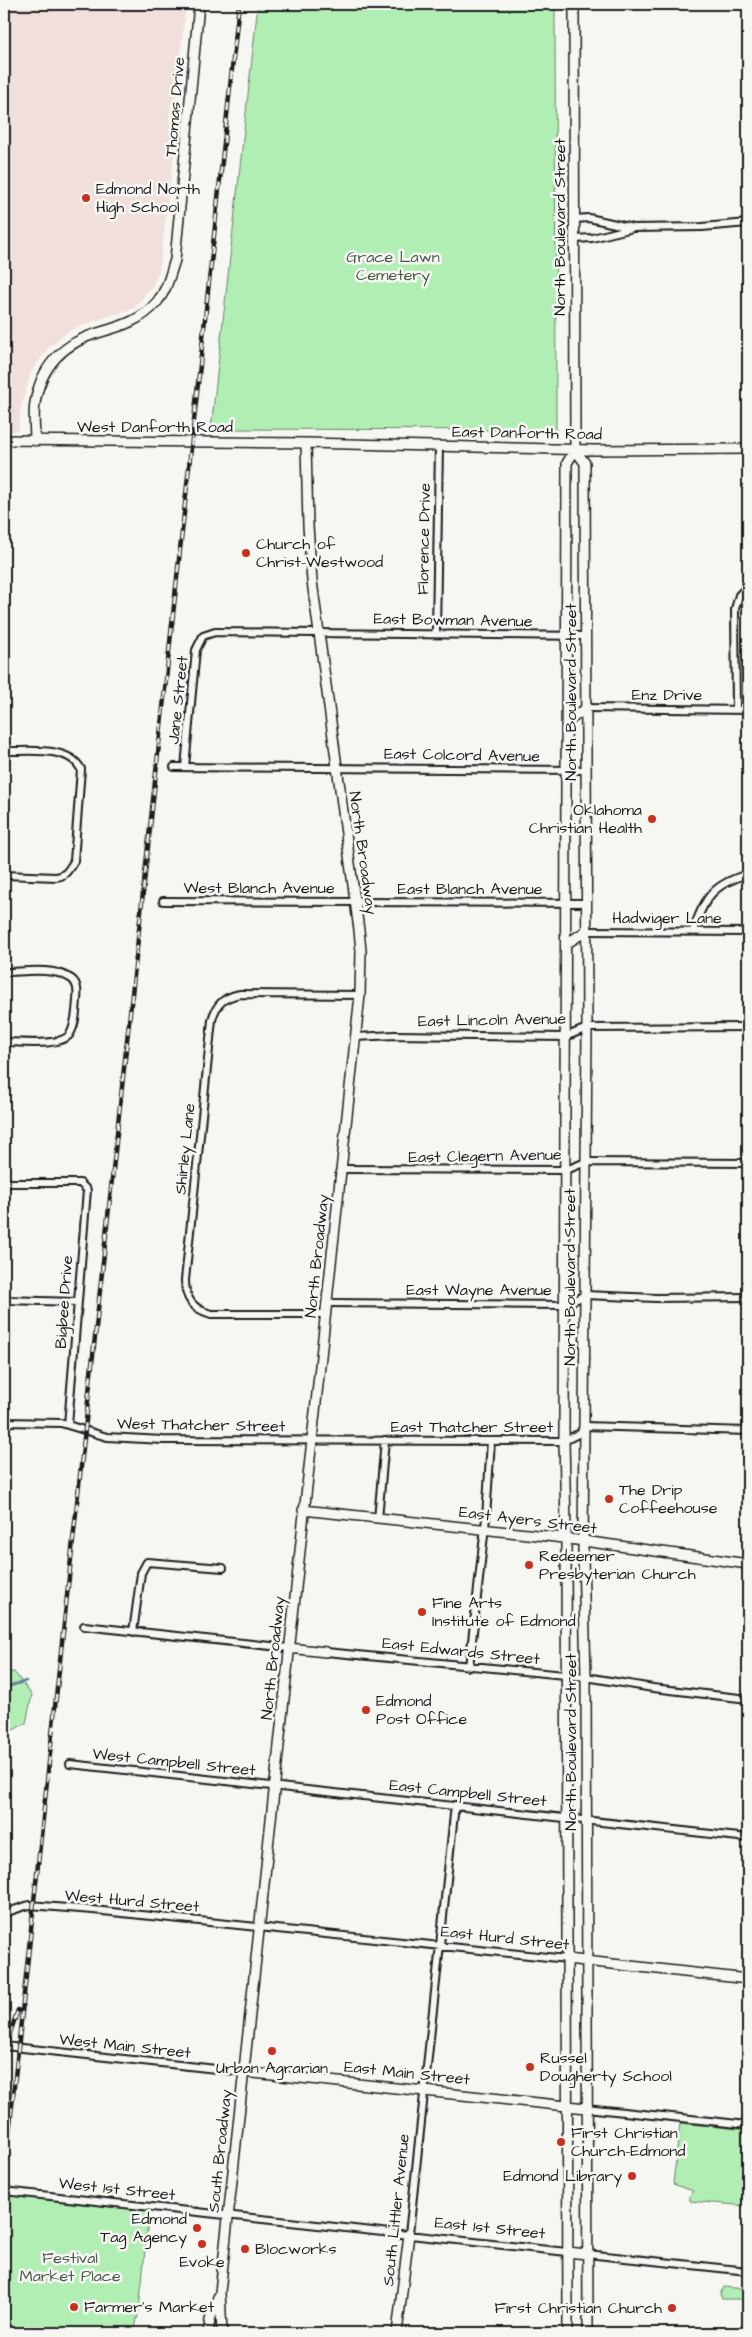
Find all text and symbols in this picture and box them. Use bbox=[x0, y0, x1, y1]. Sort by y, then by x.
street label: Thomas Drive bbox=[160, 56, 190, 158]
street label: North Boulevard Street bbox=[549, 138, 571, 316]
place label: Edmond North High School bbox=[96, 178, 200, 219]
marker: Edmond North High School bbox=[80, 192, 92, 204]
park label: Grace Lawn Cemetery bbox=[346, 246, 440, 287]
street label: West Danforth Road bbox=[77, 416, 233, 438]
street label: East Danforth Road bbox=[452, 421, 602, 445]
street label: Florence Drive bbox=[412, 483, 436, 595]
place label: Church of Christ-Westwood bbox=[256, 533, 383, 573]
marker: Church of Christ-Westwood bbox=[240, 547, 252, 559]
street label: North Boulevard Street bbox=[560, 603, 582, 781]
street label: East Bowman Avenue bbox=[373, 608, 533, 632]
street label: Jane Street bbox=[162, 654, 194, 745]
street label: Enz Drive bbox=[632, 684, 703, 706]
street label: East Colcord Avenue bbox=[384, 743, 540, 767]
street label: North Broadway bbox=[342, 790, 383, 916]
place label: Oklahoma Christian Health bbox=[529, 799, 642, 839]
marker: Oklahoma Christian Health bbox=[646, 813, 658, 825]
street label: West Blanch Avenue bbox=[183, 877, 335, 899]
street label: East Blanch Avenue bbox=[398, 878, 543, 900]
street label: Hadwiger Lane bbox=[612, 907, 722, 930]
street label: East Lincoln Avenue bbox=[418, 1008, 567, 1032]
street label: Shirley Lane bbox=[169, 1102, 202, 1196]
street label: East Clegern Avenue bbox=[408, 1144, 562, 1169]
street label: North Boulevard Street bbox=[559, 1188, 581, 1366]
street label: North Broadway bbox=[300, 1193, 335, 1319]
street label: Bigbee Drive bbox=[50, 1254, 79, 1349]
street label: East Wayne Avenue bbox=[406, 1279, 552, 1302]
street label: West Thatcher Street bbox=[117, 1413, 286, 1437]
street label: East Thatcher Street bbox=[391, 1416, 554, 1438]
place label: The Drip Coffeehouse bbox=[619, 1479, 718, 1519]
marker: The Drip Coffeehouse bbox=[603, 1493, 615, 1505]
street label: East Ayers Street bbox=[458, 1501, 599, 1540]
place label: Redeemer Presbyterian Church bbox=[539, 1545, 696, 1586]
marker: Redeemer Presbyterian Church bbox=[523, 1559, 535, 1571]
place label: Fine Arts Institute of Edmond bbox=[432, 1592, 576, 1632]
street label: North Broadway bbox=[256, 1595, 291, 1721]
marker: Fine Arts Institute of Edmond bbox=[416, 1606, 428, 1618]
street label: East Edwards Street bbox=[381, 1632, 541, 1670]
street label: North Boulevard Street bbox=[560, 1653, 582, 1831]
place label: Edmond Post Office bbox=[376, 1690, 467, 1730]
marker: Edmond Post Office bbox=[360, 1704, 372, 1716]
street label: West Campbell Street bbox=[91, 1742, 257, 1782]
street label: East Campbell Street bbox=[388, 1774, 548, 1812]
street label: West Hurd Street bbox=[64, 1884, 201, 1918]
street label: East Hurd Street bbox=[440, 1920, 571, 1956]
street label: West Main Street bbox=[58, 2028, 192, 2064]
marker: Urban Agrarian bbox=[266, 2045, 278, 2057]
place label: Russel Dougherty School bbox=[540, 2047, 672, 2088]
street label: East Main Street bbox=[343, 2055, 471, 2091]
place label: Urban Agrarian bbox=[216, 2057, 328, 2080]
marker: Russel Dougherty School bbox=[524, 2061, 536, 2073]
street label: South Broadway bbox=[203, 2088, 238, 2214]
place label: First Christian Church-Edmond bbox=[571, 2122, 686, 2162]
street label: South Littler Avenue bbox=[377, 2132, 415, 2287]
marker: First Christian Church-Edmond bbox=[555, 2136, 567, 2148]
place label: Edmond Library bbox=[503, 2165, 622, 2188]
marker: Edmond Library bbox=[626, 2170, 638, 2182]
street label: West 1st Street bbox=[58, 2172, 177, 2206]
place label: Edmond Tag Agency bbox=[100, 2208, 187, 2249]
street label: East 1st Street bbox=[434, 2211, 547, 2245]
marker: Edmond Tag Agency bbox=[191, 2222, 203, 2234]
marker: Evoke bbox=[196, 2238, 208, 2250]
place label: Blocworks bbox=[255, 2238, 337, 2260]
marker: Blocworks bbox=[239, 2243, 251, 2255]
park label: Festival Market Place bbox=[19, 2247, 121, 2287]
place label: Evoke bbox=[179, 2251, 225, 2273]
place label: Farmer's Market bbox=[84, 2296, 215, 2318]
place label: First Christian Church bbox=[495, 2297, 662, 2319]
marker: Farmer's Market bbox=[68, 2301, 80, 2313]
marker: First Christian Church bbox=[666, 2302, 678, 2314]

